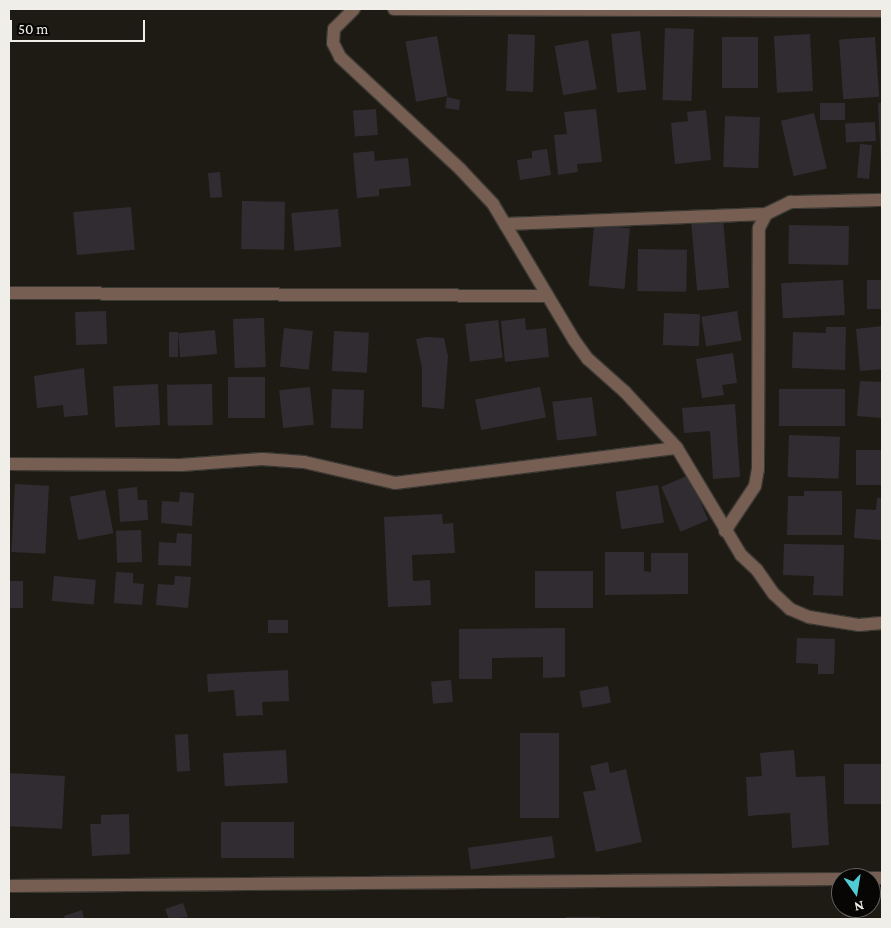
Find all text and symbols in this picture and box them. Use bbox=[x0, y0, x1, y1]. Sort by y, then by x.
scale bar bbox=[12, 10, 148, 42]
text: 50 m bbox=[18, 21, 48, 37]
north arrow bbox=[831, 868, 881, 918]
text: N bbox=[853, 898, 866, 916]

